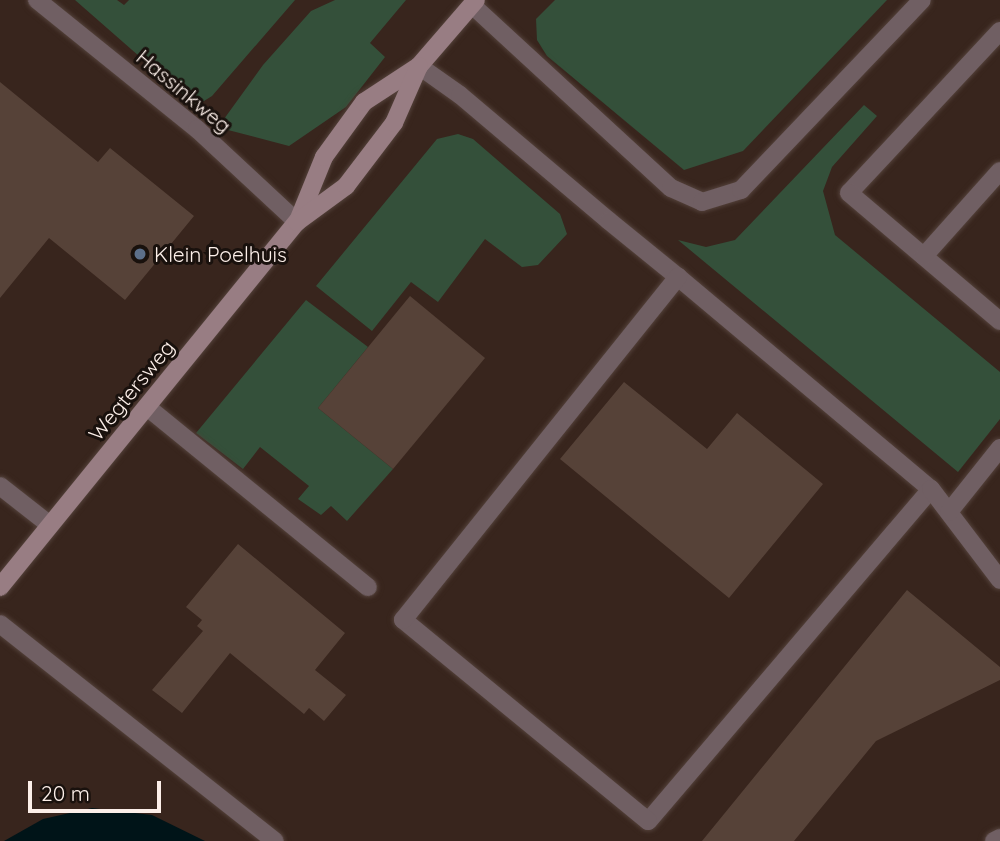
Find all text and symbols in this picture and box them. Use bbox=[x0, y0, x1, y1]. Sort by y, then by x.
street label: Hassinkweg bbox=[131, 44, 237, 138]
place label: Klein Poelhuis bbox=[154, 241, 287, 267]
marker: Klein Poelhuis bbox=[132, 246, 148, 262]
street label: Wegtersweg bbox=[83, 335, 179, 445]
scale bar bbox=[32, 768, 164, 812]
text: 20 m bbox=[41, 780, 90, 806]

